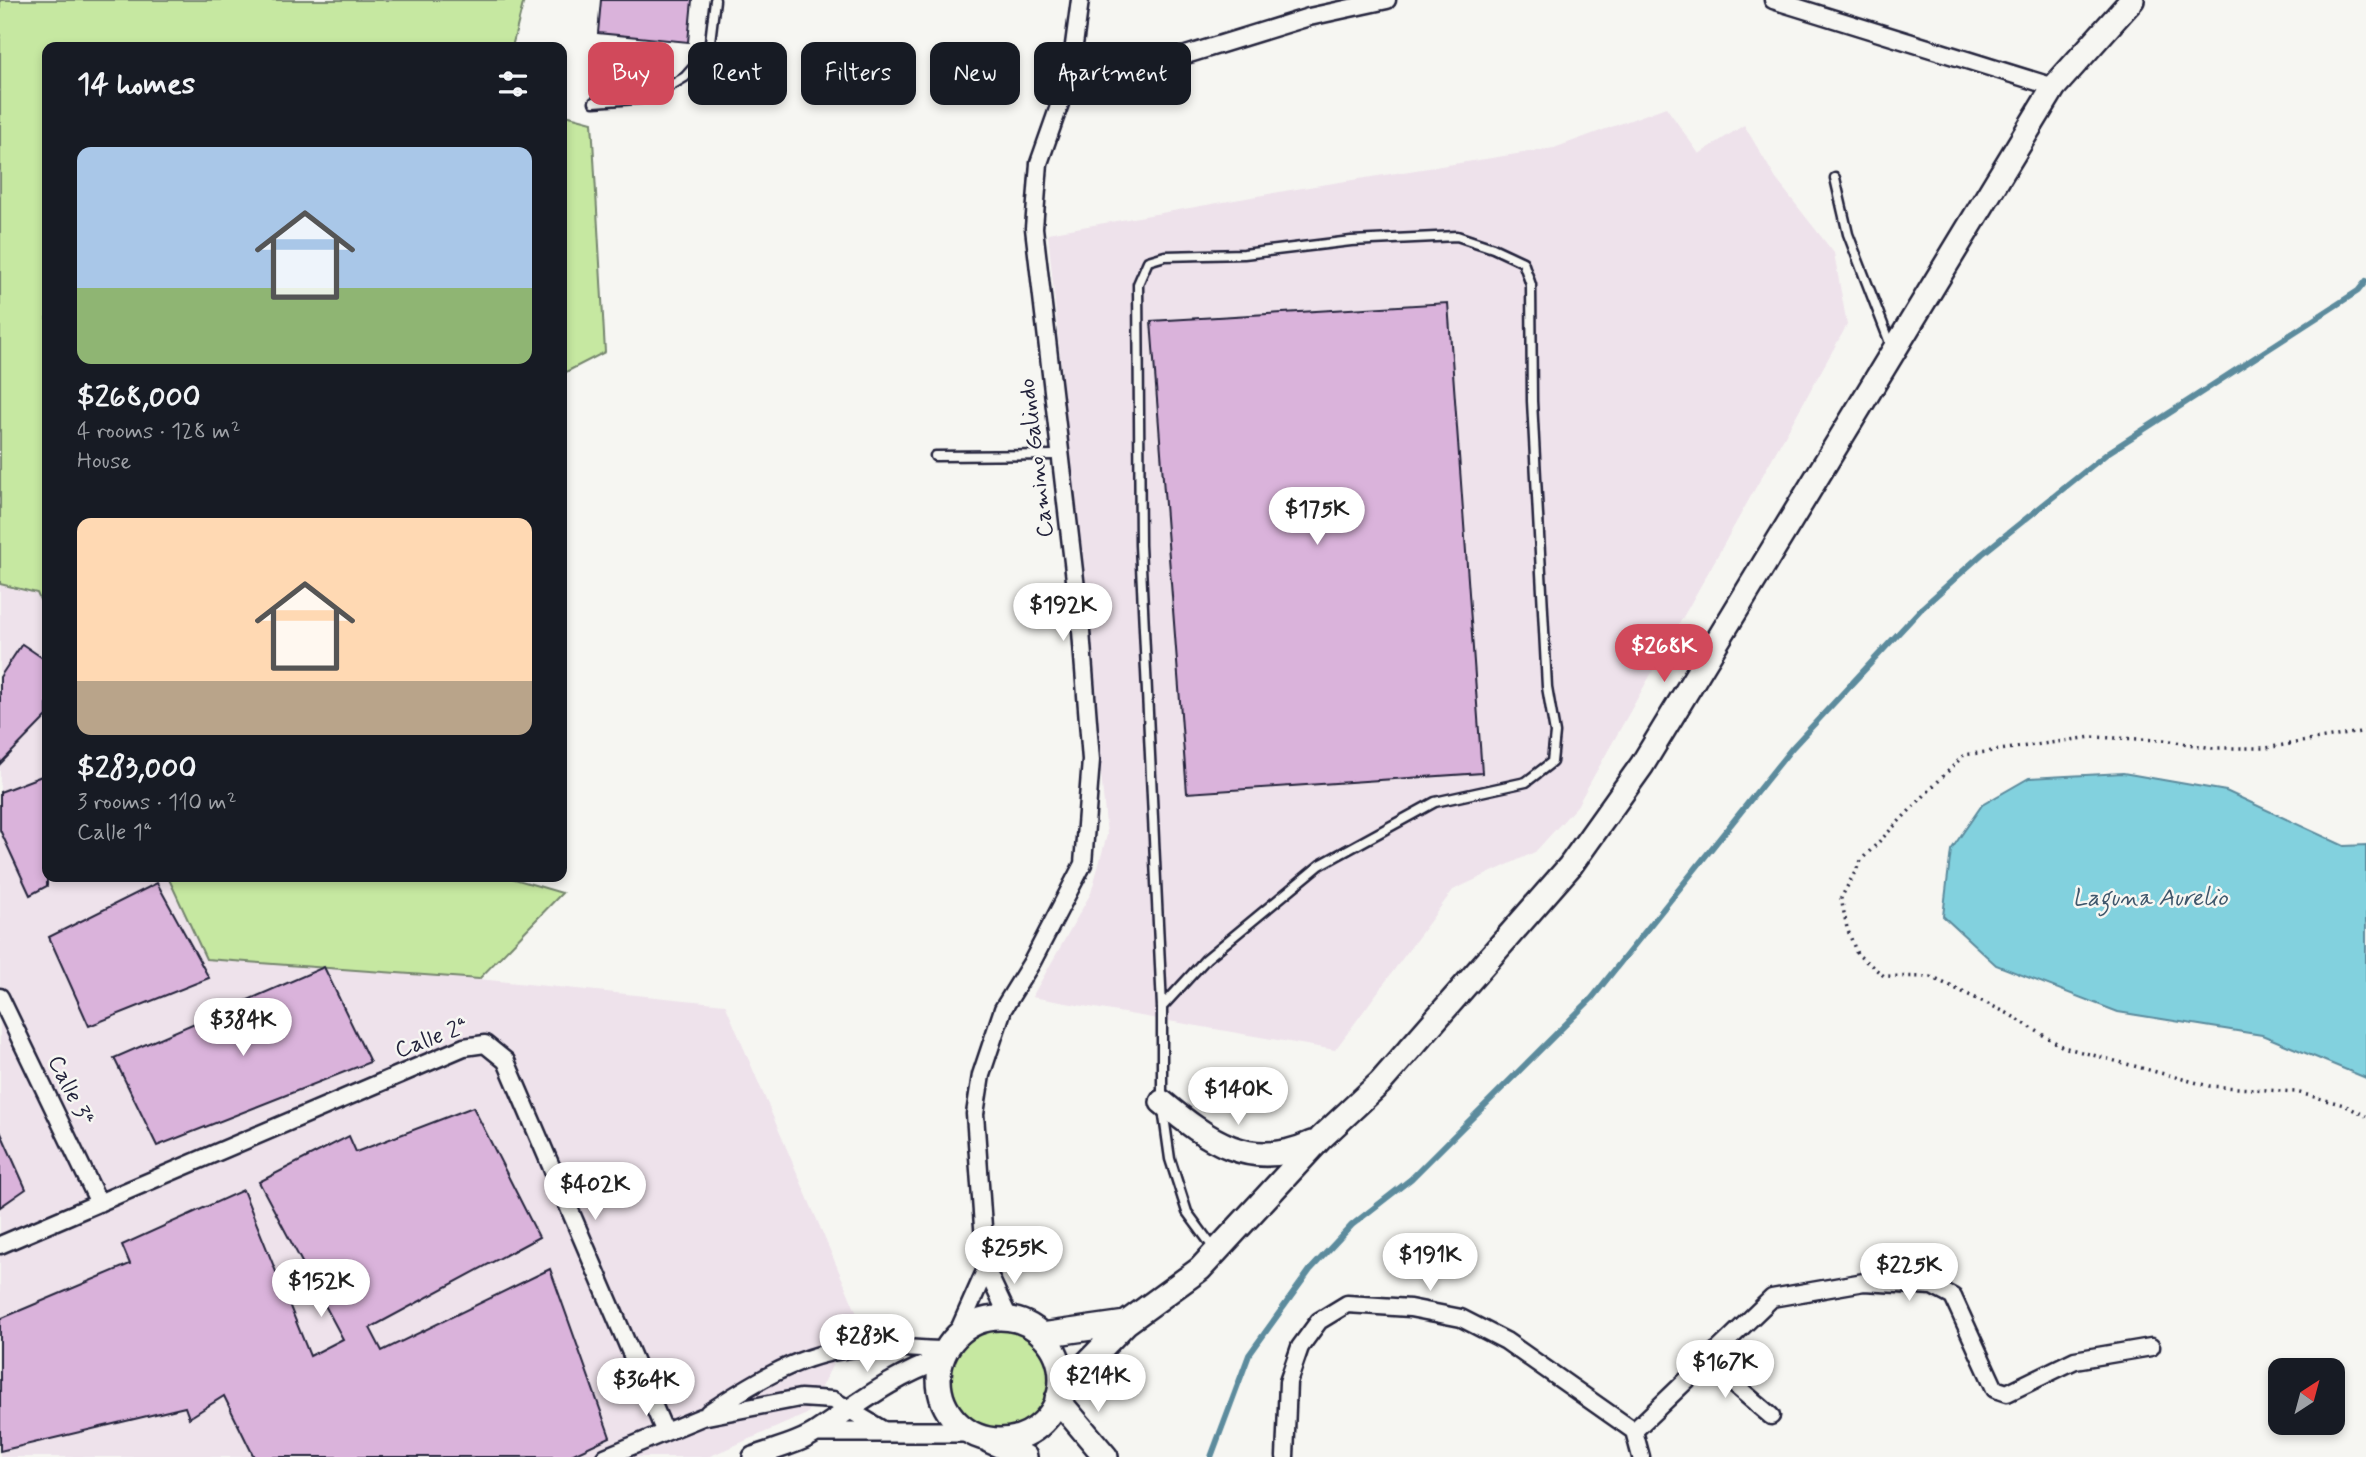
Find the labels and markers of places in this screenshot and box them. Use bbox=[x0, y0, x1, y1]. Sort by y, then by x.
pin: $175K bbox=[1268, 488, 1366, 547]
pin: $192K bbox=[1014, 584, 1112, 643]
pin: $268K bbox=[1615, 624, 1713, 684]
pin: $384K bbox=[194, 998, 292, 1058]
pin: $140K bbox=[1189, 1068, 1287, 1127]
pin: $402K bbox=[546, 1162, 644, 1222]
pin: $255K bbox=[965, 1226, 1063, 1286]
pin: $191K bbox=[1381, 1234, 1479, 1293]
pin: $225K bbox=[1860, 1244, 1958, 1303]
pin: $152K bbox=[272, 1260, 370, 1319]
pin: $283K bbox=[818, 1314, 916, 1374]
pin: $167K bbox=[1676, 1340, 1774, 1400]
pin: $214K bbox=[1049, 1354, 1147, 1414]
pin: $364K bbox=[597, 1358, 695, 1418]

